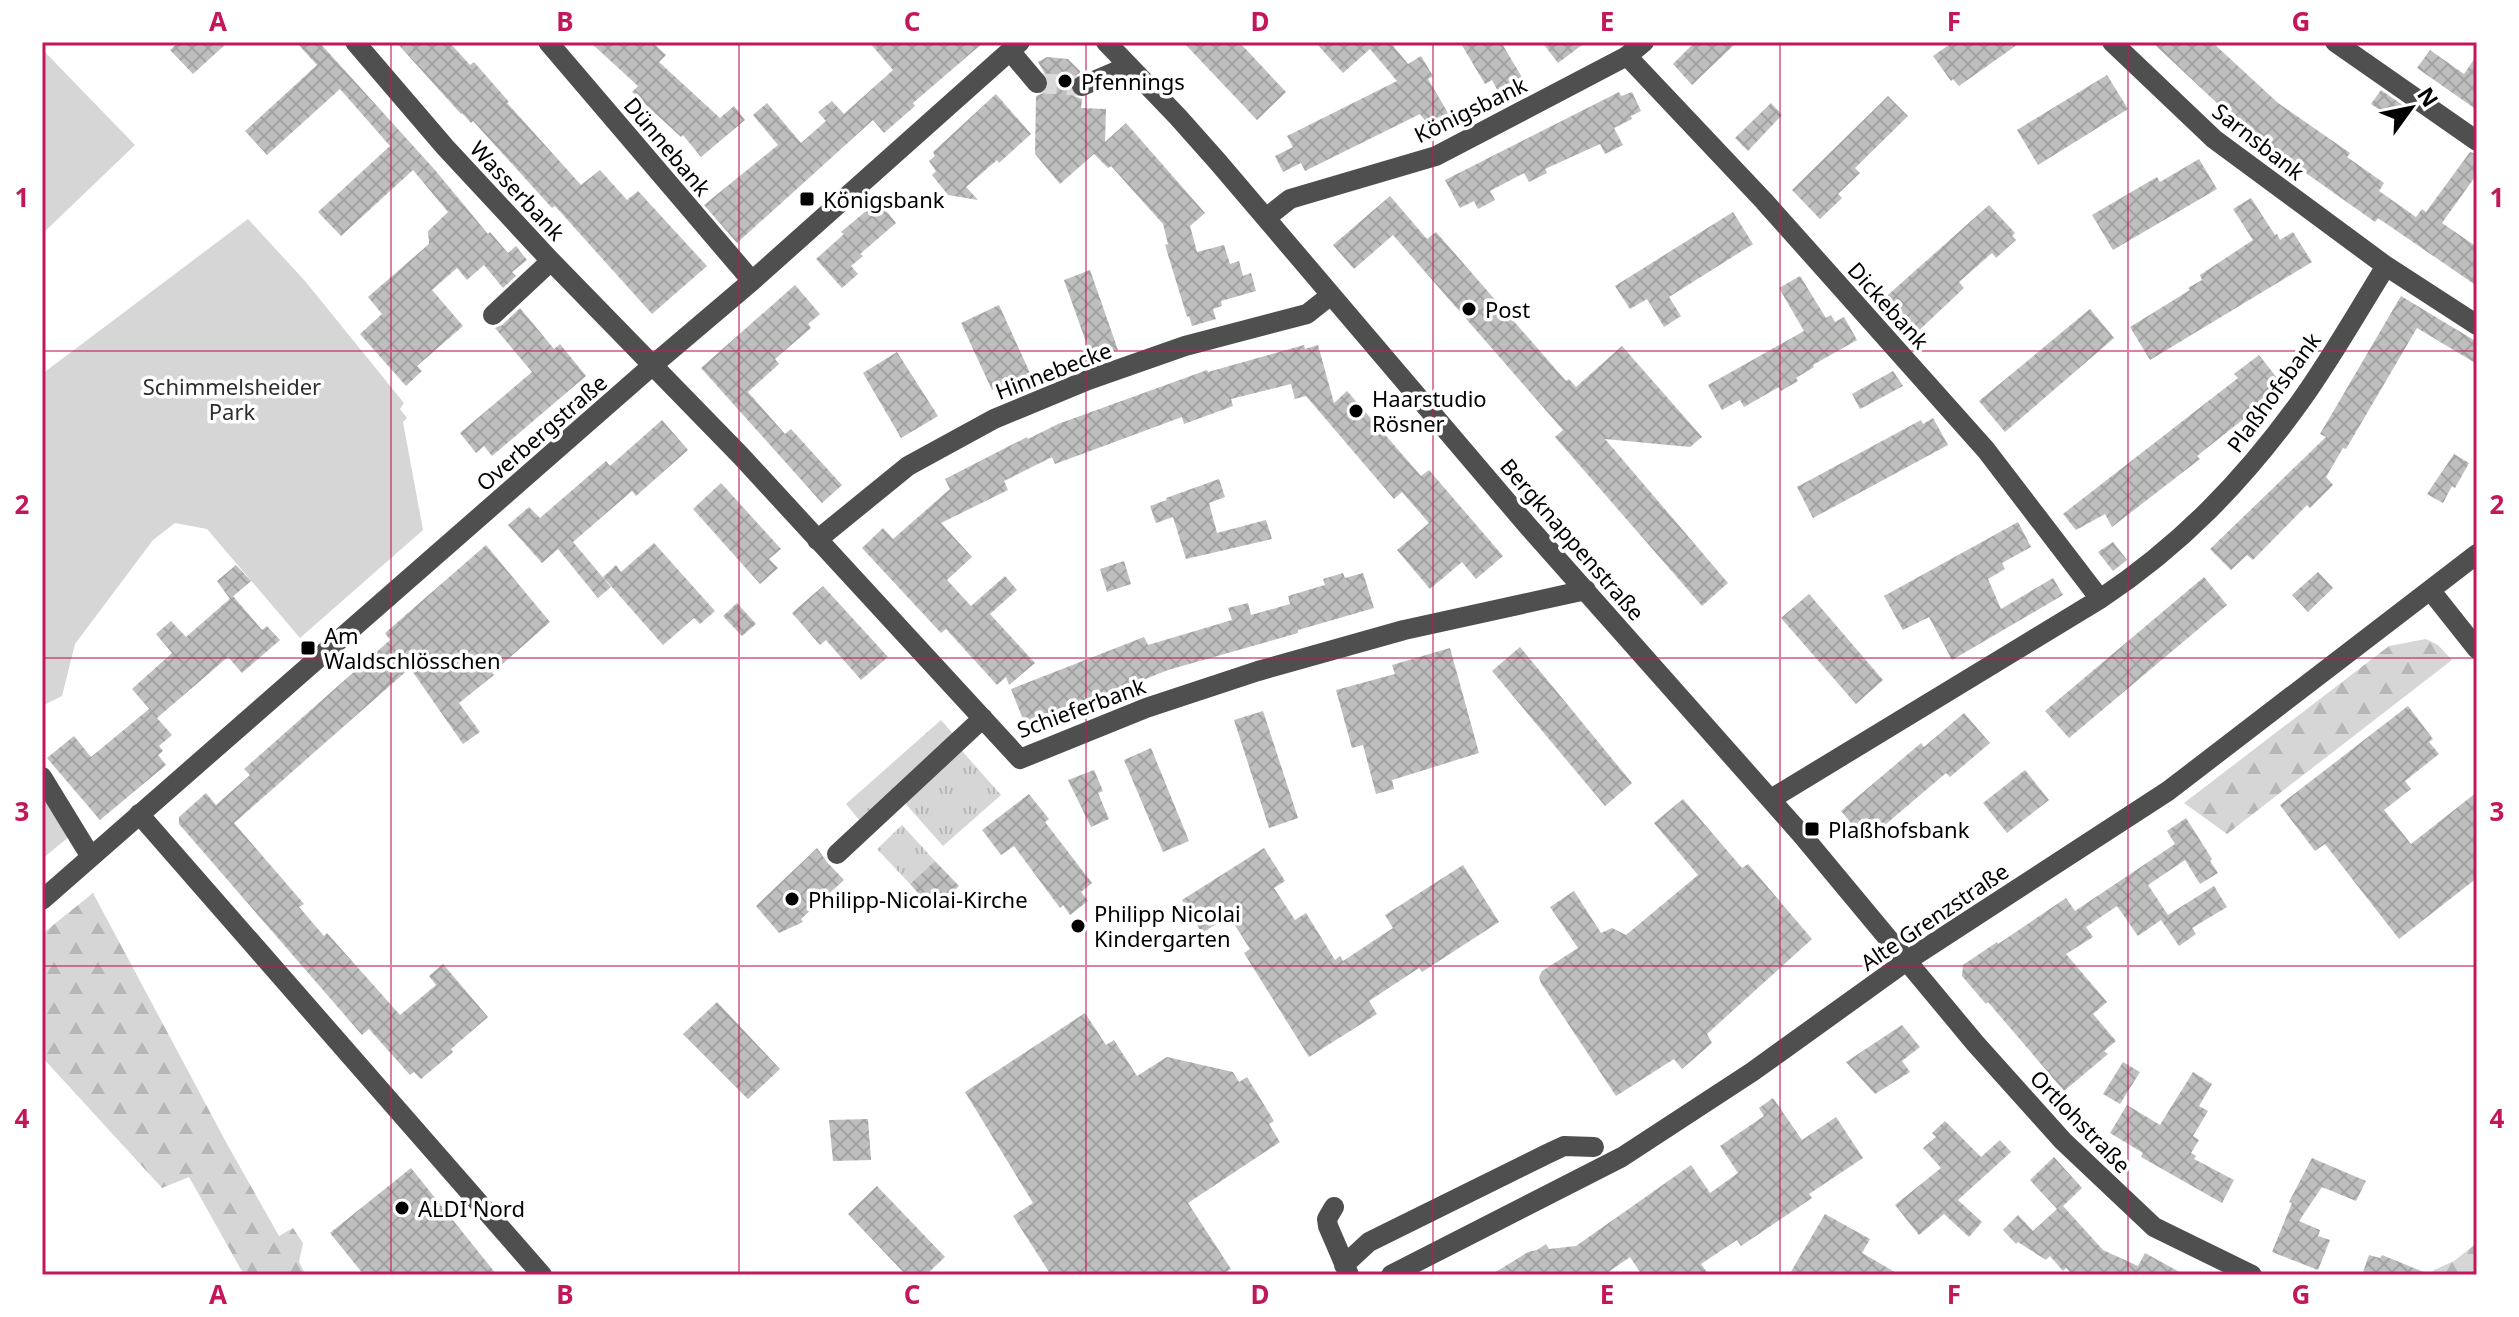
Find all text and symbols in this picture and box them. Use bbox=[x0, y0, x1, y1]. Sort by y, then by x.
text: A bbox=[209, 3, 227, 39]
text: B bbox=[556, 3, 574, 39]
text: C bbox=[904, 3, 920, 39]
text: D bbox=[1250, 3, 1270, 39]
text: E bbox=[1600, 3, 1614, 39]
text: F bbox=[1947, 3, 1961, 39]
text: G bbox=[2292, 3, 2310, 39]
place label: Pfennings bbox=[1081, 66, 1185, 96]
north arrow bbox=[2371, 68, 2451, 148]
street label: Königsbank bbox=[1409, 69, 1531, 149]
marker: Pfennings bbox=[1056, 72, 1074, 90]
text: N bbox=[2411, 81, 2446, 112]
street label: Dünnebank bbox=[618, 90, 718, 202]
street label: Sarnsbank bbox=[2207, 96, 2311, 186]
street label: Wasserbank bbox=[464, 134, 572, 247]
text: 1 bbox=[15, 179, 29, 215]
text: 1 bbox=[2490, 179, 2504, 215]
place label: Königsbank bbox=[823, 184, 945, 214]
marker: Königsbank bbox=[798, 190, 816, 208]
street label: Dickebank bbox=[1842, 255, 1936, 355]
place label: Post bbox=[1485, 294, 1530, 324]
marker: Post bbox=[1460, 300, 1478, 318]
street label: Plaßhofsbank bbox=[2219, 326, 2327, 458]
street label: Hinnebecke bbox=[991, 334, 1115, 406]
street label: Overbergstraße bbox=[469, 367, 613, 497]
park label: Schimmelsheider Park bbox=[143, 371, 321, 426]
place label: Haarstudio Rösner bbox=[1372, 383, 1487, 438]
marker: Haarstudio Rösner bbox=[1347, 402, 1365, 420]
street label: Bergknappenstraße bbox=[1494, 452, 1652, 626]
text: 2 bbox=[15, 486, 30, 522]
text: 2 bbox=[2490, 486, 2505, 522]
place label: Am Waldschlösschen bbox=[324, 620, 501, 675]
marker: Am Waldschlösschen bbox=[299, 639, 317, 657]
street label: Schieferbank bbox=[1013, 670, 1150, 744]
text: 3 bbox=[15, 793, 29, 829]
text: 3 bbox=[2490, 793, 2504, 829]
place label: Plaßhofsbank bbox=[1828, 814, 1970, 844]
marker: Plaßhofsbank bbox=[1803, 820, 1821, 838]
street label: Alte Grenzstraße bbox=[1854, 855, 2014, 977]
place label: Philipp-Nicolai-Kirche bbox=[808, 884, 1028, 914]
marker: Philipp-Nicolai-Kirche bbox=[783, 890, 801, 908]
place label: Philipp Nicolai Kindergarten bbox=[1094, 898, 1241, 953]
marker: Philipp Nicolai Kindergarten bbox=[1069, 917, 1087, 935]
street label: Ortlohstraße bbox=[2024, 1063, 2138, 1179]
text: 4 bbox=[15, 1100, 30, 1136]
text: 4 bbox=[2490, 1100, 2505, 1136]
place label: ALDI Nord bbox=[418, 1193, 525, 1223]
marker: ALDI Nord bbox=[393, 1199, 411, 1217]
text: A bbox=[209, 1276, 227, 1312]
text: B bbox=[556, 1276, 574, 1312]
text: C bbox=[904, 1276, 920, 1312]
text: D bbox=[1250, 1276, 1270, 1312]
text: E bbox=[1600, 1276, 1614, 1312]
text: F bbox=[1947, 1276, 1961, 1312]
text: G bbox=[2292, 1276, 2310, 1312]

